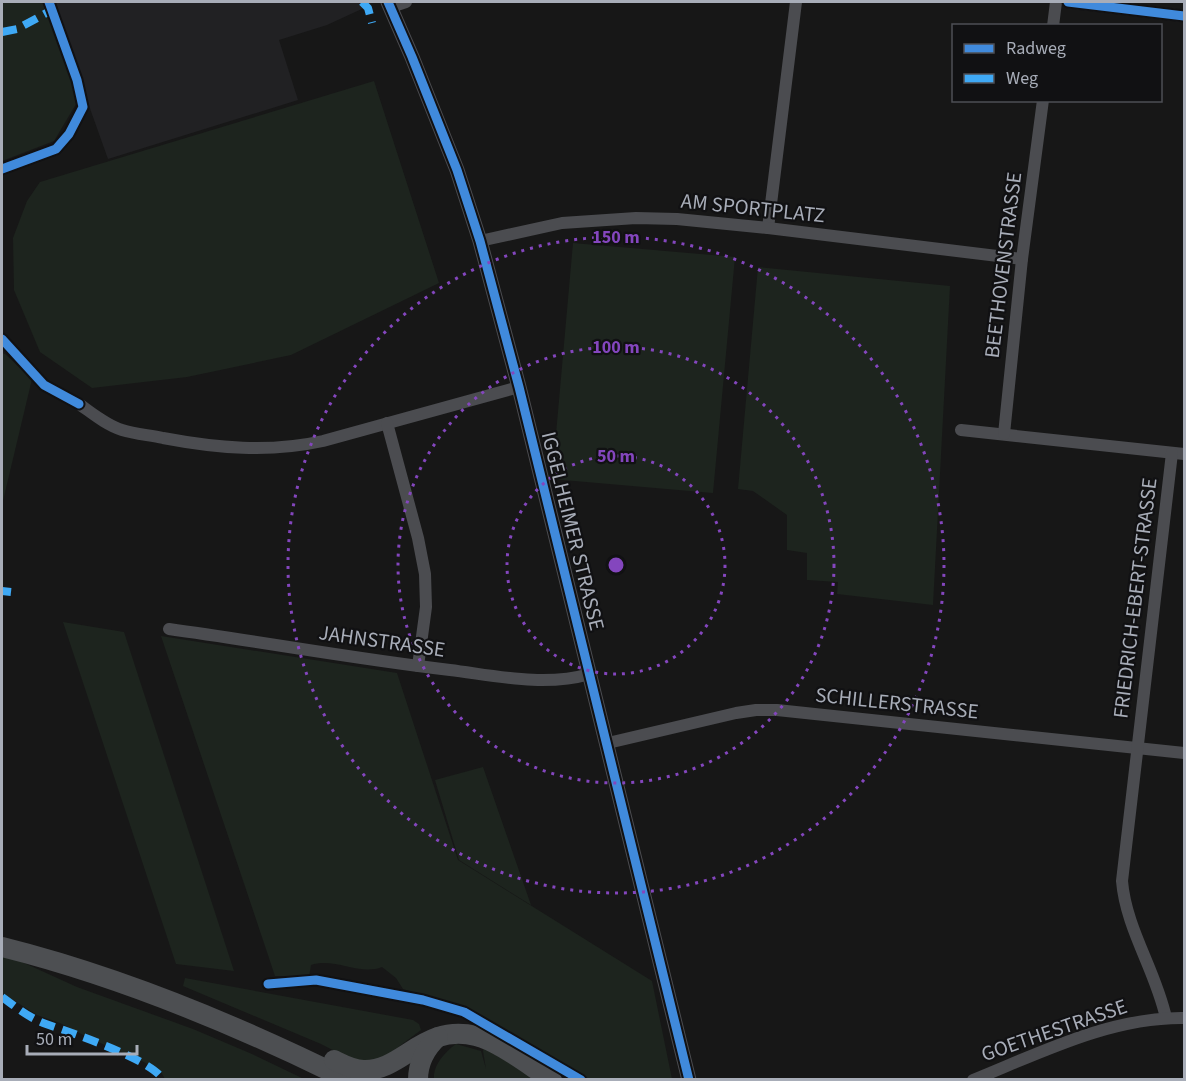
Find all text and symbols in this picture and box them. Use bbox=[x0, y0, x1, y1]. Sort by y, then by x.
legend bbox=[952, 24, 1162, 102]
text: Radweg bbox=[1006, 36, 1066, 61]
text: Weg bbox=[1006, 66, 1038, 91]
street label: BEETHOVENSTRASSE bbox=[977, 170, 1029, 360]
street label: AM SPORTPLATZ bbox=[679, 186, 827, 230]
text: 150 m bbox=[592, 225, 640, 250]
text: 100 m bbox=[592, 335, 640, 360]
street label: IGGELHEIMER STRASSE bbox=[534, 428, 612, 634]
text: 50 m bbox=[597, 444, 635, 469]
street label: FRIEDRICH-EBERT-STRASSE bbox=[1105, 476, 1165, 720]
centre of rings bbox=[606, 555, 626, 575]
street label: JAHNSTRASSE bbox=[317, 617, 447, 665]
street label: SCHILLERSTRASSE bbox=[814, 680, 980, 726]
street label: GOETHESTRASSE bbox=[977, 991, 1131, 1069]
scale bar bbox=[27, 1018, 136, 1056]
text: 50 m bbox=[36, 1027, 72, 1052]

